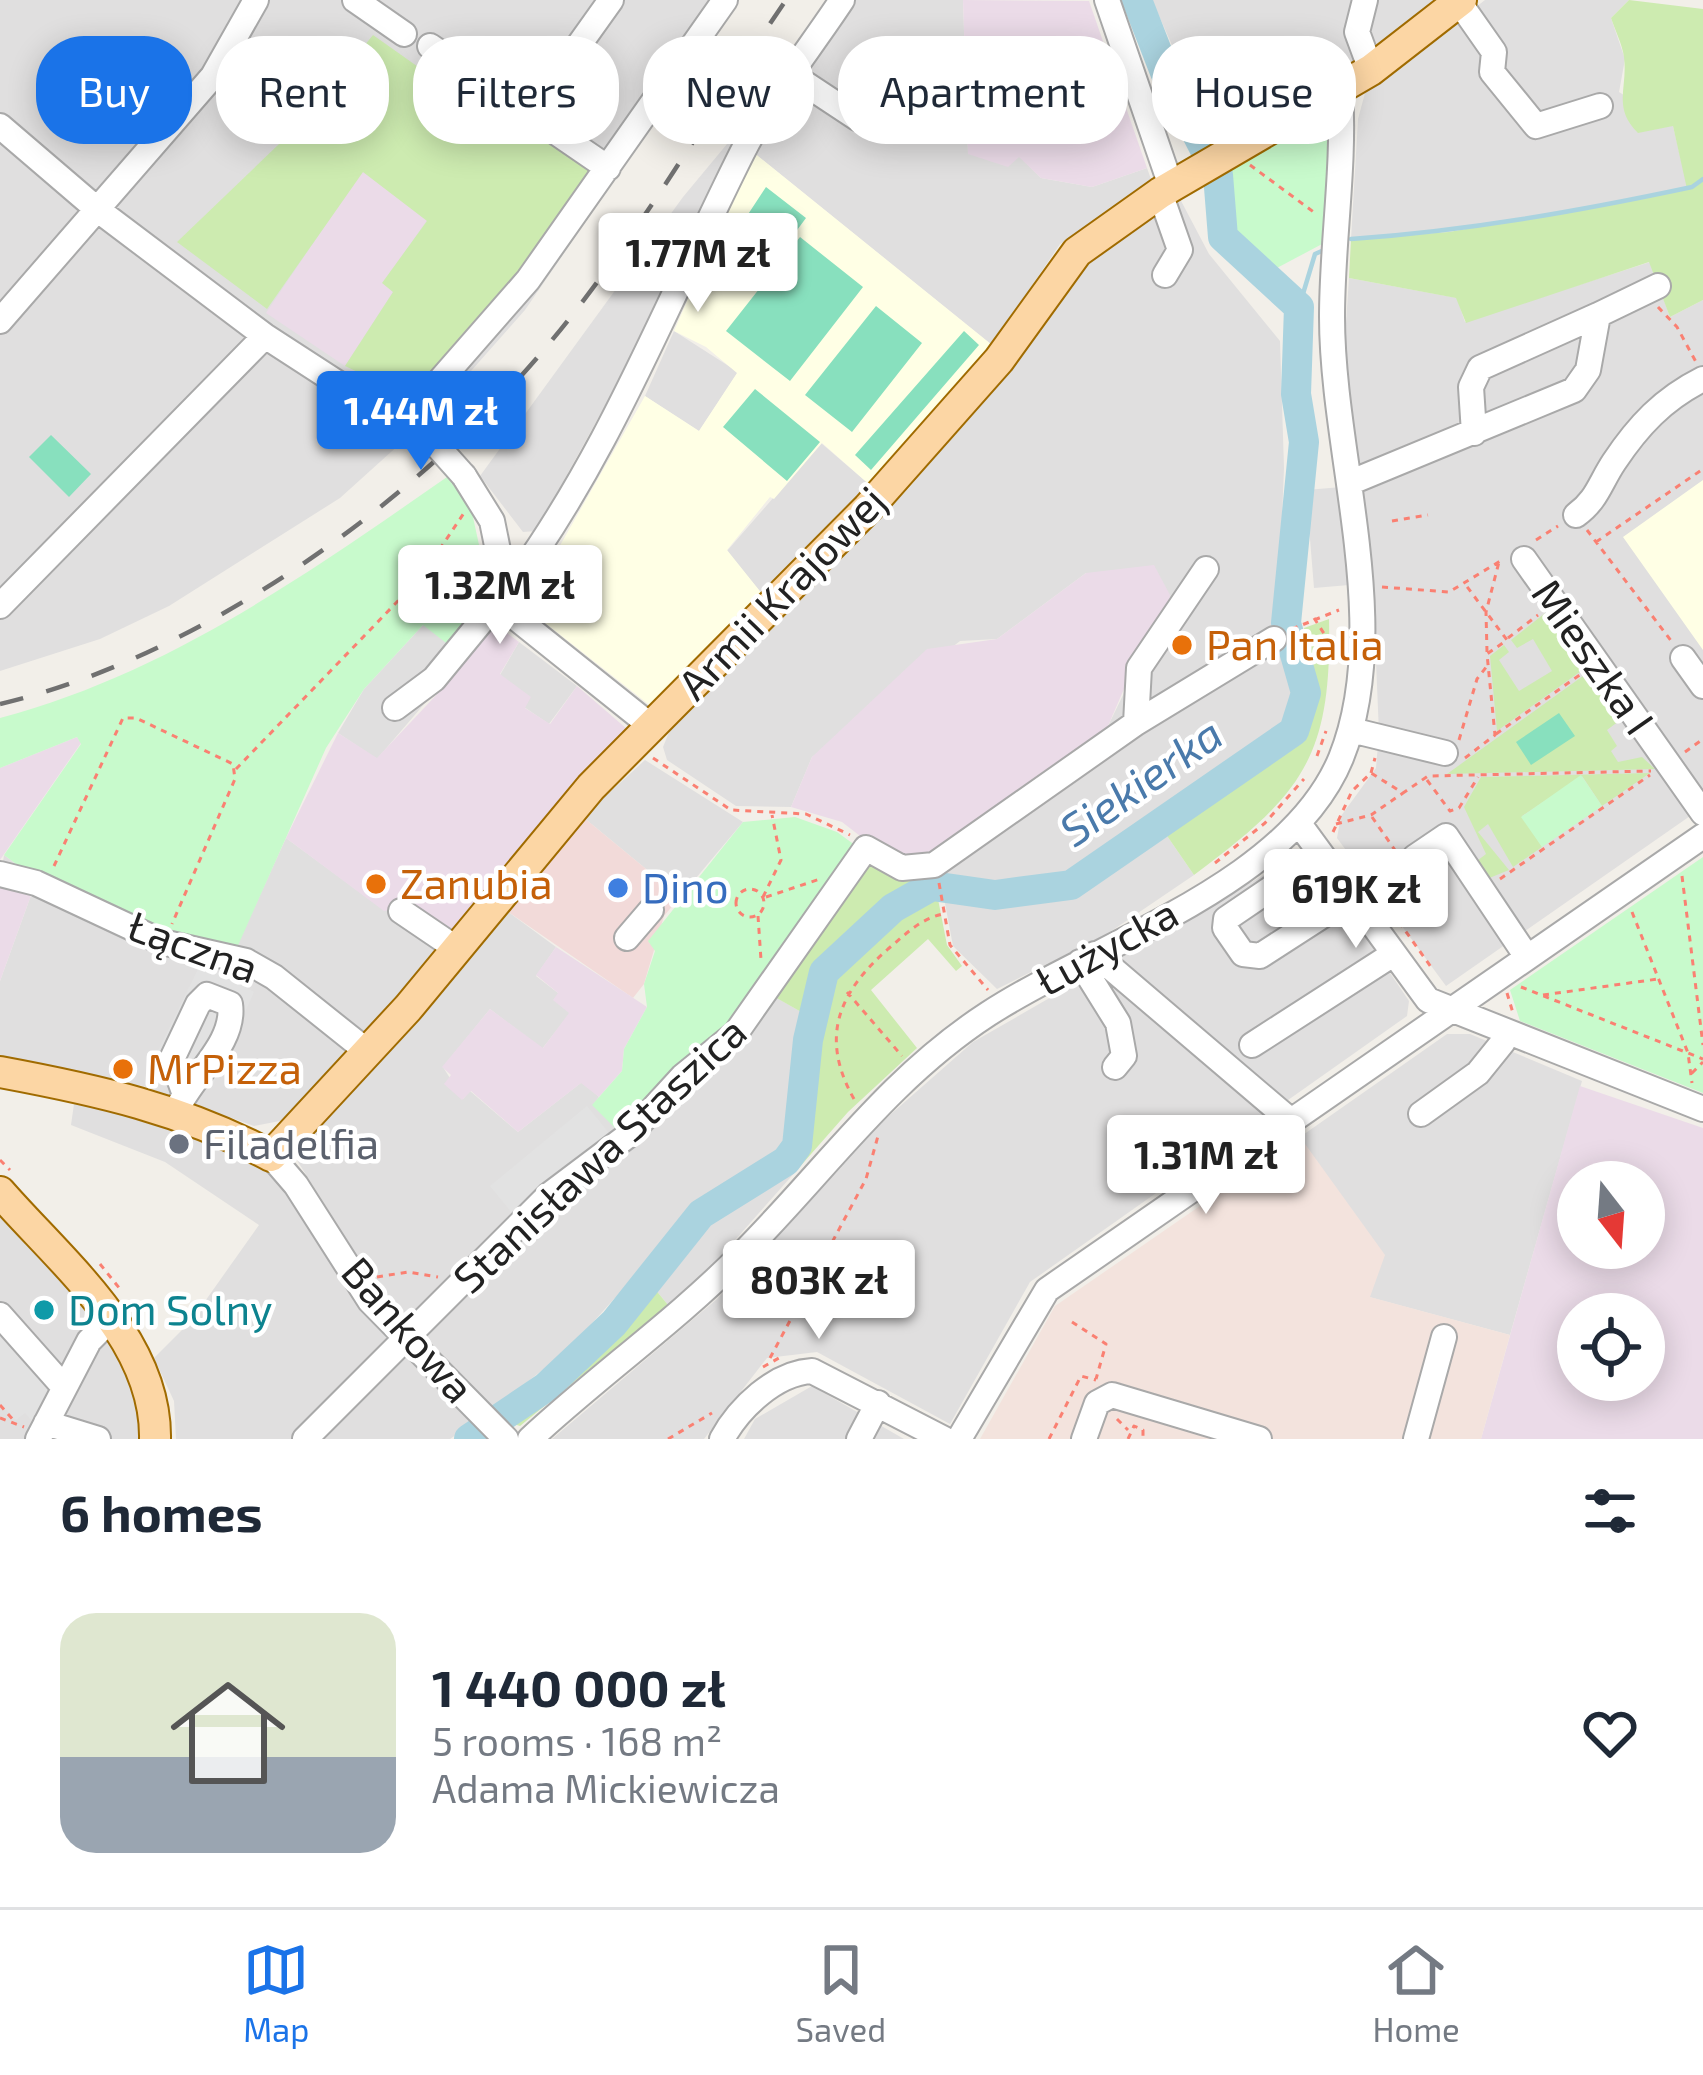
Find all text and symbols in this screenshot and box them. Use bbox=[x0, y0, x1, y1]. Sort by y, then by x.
chip: Buy bbox=[36, 36, 192, 144]
chip: Rent bbox=[216, 36, 389, 144]
chip: Filters bbox=[413, 36, 619, 144]
chip: New bbox=[643, 36, 814, 144]
chip: Apartment bbox=[838, 36, 1128, 144]
chip: House bbox=[1152, 36, 1356, 144]
pin: 1.77M zł bbox=[574, 213, 822, 315]
text: 1.77M zł bbox=[626, 228, 770, 275]
pin: 1.44M zł bbox=[297, 371, 545, 473]
text: 1.44M zł bbox=[344, 386, 498, 433]
street label: Armii Krajowej bbox=[667, 475, 895, 709]
pin: 1.32M zł bbox=[376, 545, 624, 647]
text: 1.32M zł bbox=[425, 560, 575, 607]
street label: Mieszka I bbox=[1523, 569, 1666, 743]
place label: Pan Italia bbox=[1206, 618, 1383, 668]
marker: Pan Italia bbox=[1169, 632, 1195, 658]
water label: Siekierka bbox=[1048, 705, 1232, 856]
pin: 619K zł bbox=[1245, 849, 1467, 951]
place label: Zanubia bbox=[400, 857, 553, 907]
place label: Dino bbox=[642, 861, 729, 911]
text: 619K zł bbox=[1291, 864, 1421, 911]
marker: Zanubia bbox=[363, 871, 389, 897]
marker: Dino bbox=[605, 875, 631, 901]
street label: Łużycka bbox=[1027, 886, 1186, 1004]
street label: Łączna bbox=[122, 899, 265, 993]
street label: Stanisława Staszica bbox=[442, 1005, 755, 1302]
place label: MrPizza bbox=[147, 1042, 302, 1092]
marker: MrPizza bbox=[110, 1056, 136, 1082]
pin: 1.31M zł bbox=[1082, 1115, 1330, 1217]
place label: Filadelfia bbox=[203, 1117, 379, 1167]
text: 1.31M zł bbox=[1134, 1130, 1278, 1177]
marker: Filadelfia bbox=[166, 1131, 192, 1157]
north arrow bbox=[1557, 1161, 1665, 1269]
map controls bbox=[1557, 1161, 1665, 1401]
pin: 803K zł bbox=[708, 1240, 930, 1342]
street label: Bankowa bbox=[333, 1246, 486, 1411]
text: 803K zł bbox=[750, 1255, 888, 1302]
place label: Dom Solny bbox=[68, 1283, 272, 1333]
button: locate bbox=[1557, 1293, 1665, 1401]
marker: Dom Solny bbox=[31, 1297, 57, 1323]
icon: filters bbox=[1577, 1478, 1643, 1544]
text: 6 homes bbox=[60, 1481, 263, 1542]
text: 1 440 000 zł bbox=[432, 1656, 726, 1717]
icon: home bbox=[156, 1661, 300, 1805]
icon: heart bbox=[1577, 1700, 1643, 1766]
text: 5 rooms · 168 m² bbox=[432, 1717, 722, 1764]
text: Adama Mickiewicza bbox=[432, 1764, 780, 1811]
tab: Map bbox=[243, 1937, 309, 2049]
tab: Saved bbox=[796, 1937, 886, 2049]
tab: Home bbox=[1372, 1937, 1460, 2049]

